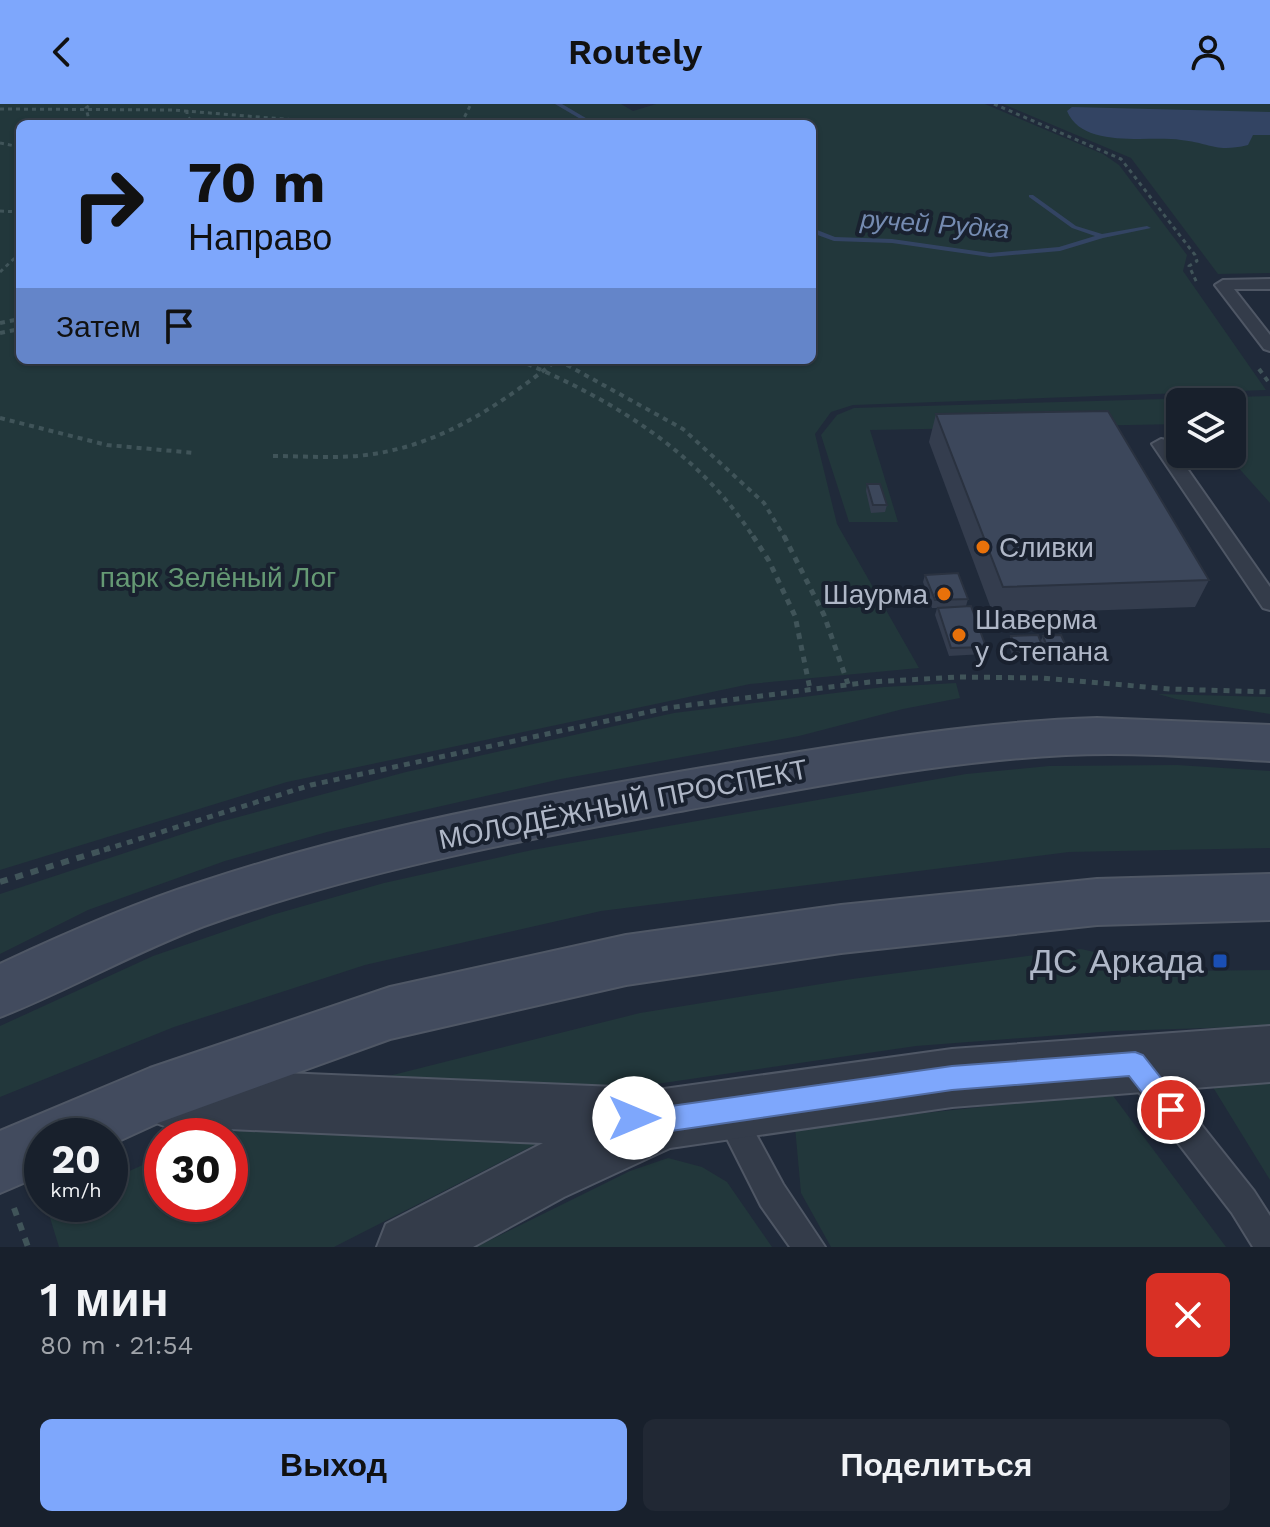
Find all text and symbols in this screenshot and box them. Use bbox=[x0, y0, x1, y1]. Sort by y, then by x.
icon: back bbox=[40, 30, 84, 74]
icon: person bbox=[1186, 30, 1230, 74]
text: Routely bbox=[568, 31, 702, 73]
text: 70 m bbox=[188, 150, 325, 216]
icon: right bbox=[56, 152, 160, 256]
water label: ручей Рудка bbox=[859, 204, 1010, 244]
text: Направо bbox=[188, 217, 332, 259]
icon: arrive bbox=[157, 304, 201, 348]
text: Затем bbox=[56, 309, 141, 344]
map controls bbox=[1166, 388, 1246, 468]
button: layers bbox=[1166, 388, 1246, 468]
place label: Сливки bbox=[999, 531, 1094, 564]
marker: Сливки bbox=[974, 538, 992, 556]
park label: парк Зелёный Лог bbox=[100, 561, 336, 594]
place label: Шаурма bbox=[823, 578, 928, 611]
marker: Шаурма bbox=[935, 585, 953, 603]
place label: Шаверма у Степана bbox=[975, 603, 1109, 668]
marker: Шаверма у Степана bbox=[950, 626, 968, 644]
street label: МОЛОДЁЖНЫЙ ПРОСПЕКТ bbox=[436, 753, 810, 856]
place label: ДС Аркада bbox=[1030, 941, 1204, 981]
marker: ДС Аркада bbox=[1211, 952, 1229, 970]
position arrow bbox=[592, 1076, 676, 1160]
pin bbox=[1137, 1076, 1205, 1144]
icon: arrive bbox=[1149, 1088, 1193, 1132]
speed limit sign: 30 bbox=[144, 1118, 248, 1222]
text: 20 bbox=[51, 1136, 101, 1183]
text: km/h bbox=[50, 1178, 102, 1202]
text: 1 мин bbox=[40, 1271, 169, 1328]
button: close bbox=[1146, 1273, 1230, 1357]
text: 80 m · 21:54 bbox=[40, 1330, 193, 1360]
button: Выход bbox=[40, 1419, 627, 1511]
button: Поделиться bbox=[643, 1419, 1230, 1511]

